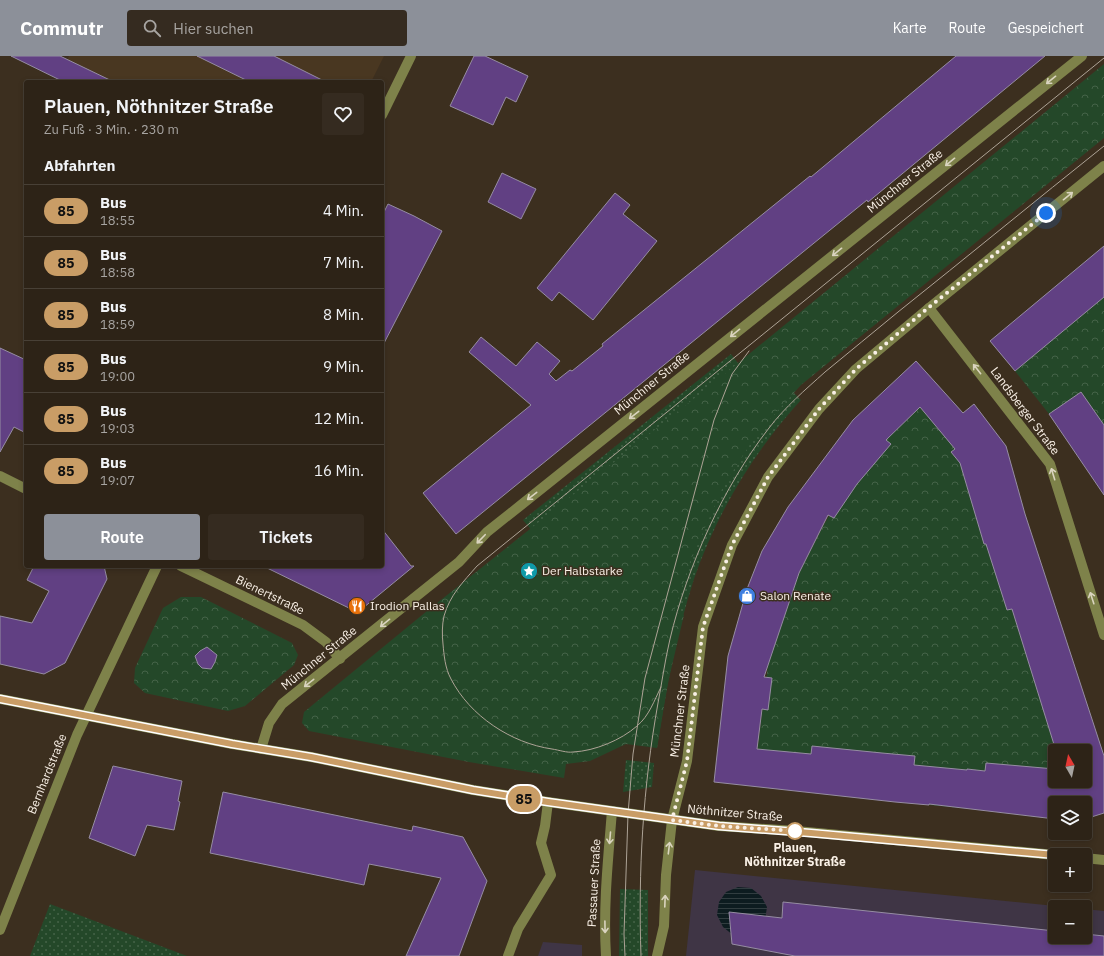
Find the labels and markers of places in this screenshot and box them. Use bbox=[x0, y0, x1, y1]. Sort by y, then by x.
place icon: Der Halbstarke bbox=[519, 561, 539, 581]
place label: Der Halbstarke bbox=[542, 563, 623, 578]
shop icon: Salon Renate bbox=[737, 586, 757, 606]
place label: Salon Renate bbox=[760, 588, 831, 603]
restaurant icon: Irodion Pallas bbox=[347, 596, 367, 616]
place label: Irodion Pallas bbox=[370, 598, 445, 613]
marker: Plauen, Nöthnitzer Straße bbox=[786, 822, 804, 840]
place label: Plauen, Nöthnitzer Straße bbox=[744, 840, 846, 869]

